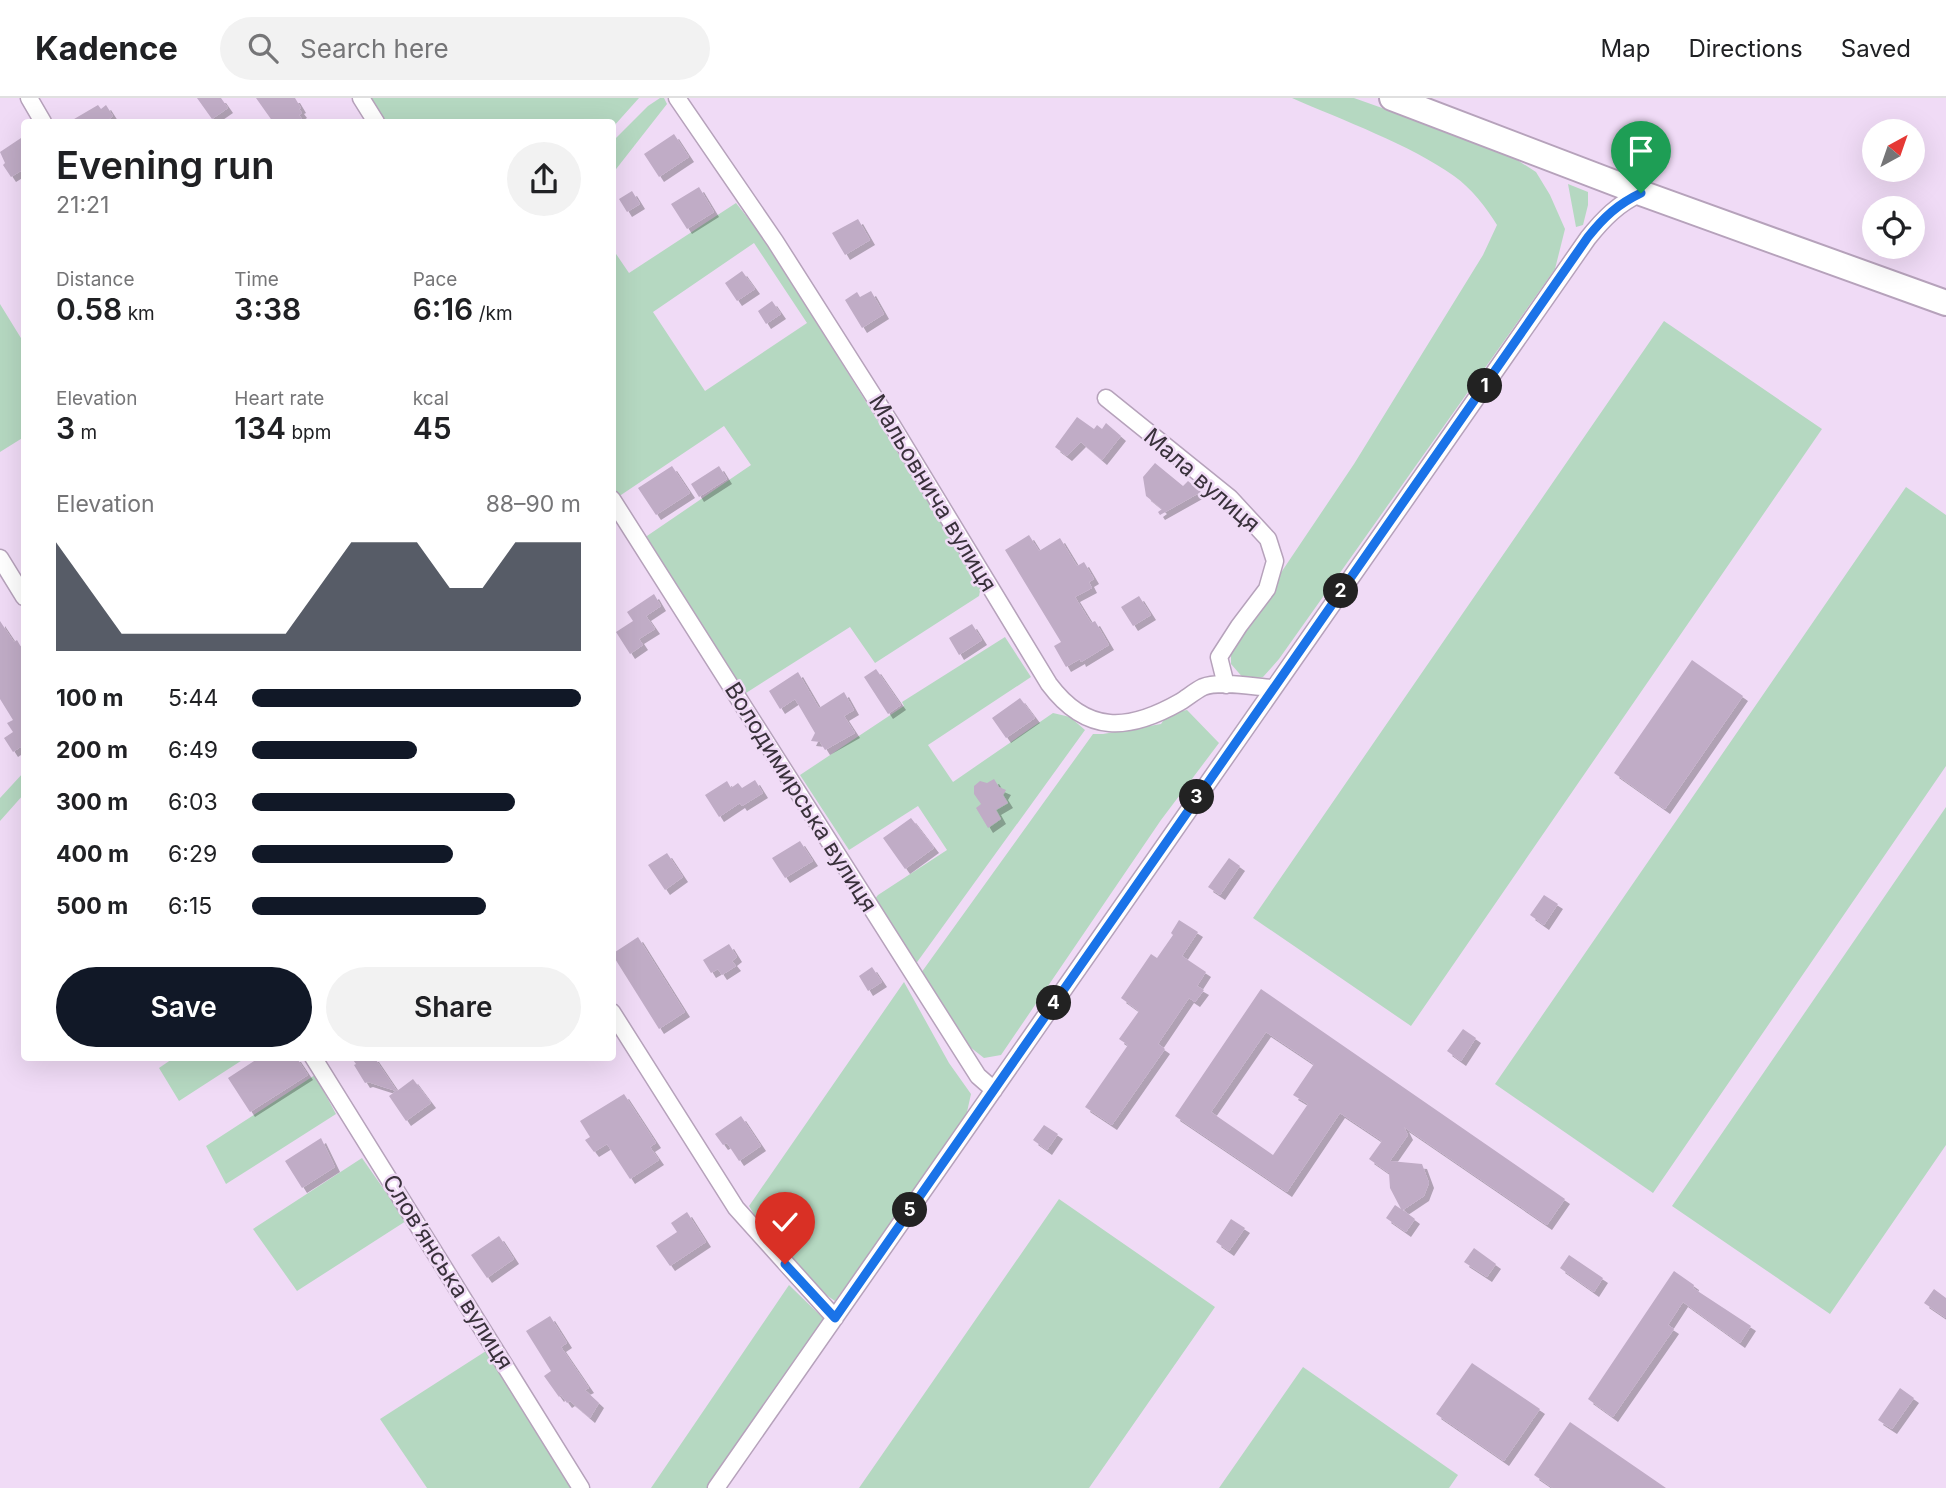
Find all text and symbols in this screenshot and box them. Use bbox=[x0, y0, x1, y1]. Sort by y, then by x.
search box bbox=[220, 17, 710, 80]
text: Kadence bbox=[35, 28, 178, 68]
icon: search bbox=[244, 29, 282, 67]
text: Search here bbox=[300, 33, 449, 64]
text: Map bbox=[1601, 34, 1650, 63]
text: Directions bbox=[1688, 34, 1803, 63]
text: Saved bbox=[1841, 34, 1911, 63]
north arrow bbox=[1862, 119, 1925, 182]
map controls bbox=[1862, 119, 1925, 259]
pin bbox=[1611, 121, 1671, 193]
icon: arrive bbox=[1622, 132, 1660, 170]
text: Evening run bbox=[56, 142, 274, 188]
button: share bbox=[507, 142, 581, 216]
text: 21:21 bbox=[56, 191, 109, 219]
button: locate bbox=[1862, 196, 1925, 259]
text: Distance bbox=[56, 268, 134, 291]
text: Time bbox=[234, 268, 279, 291]
text: Pace bbox=[413, 268, 457, 291]
text: 0.58 bbox=[56, 291, 122, 327]
text: 3:38 bbox=[234, 291, 301, 327]
text: 6:16 bbox=[413, 291, 473, 327]
text: km bbox=[122, 302, 155, 325]
text: /km bbox=[473, 302, 513, 325]
pin: 1 bbox=[1468, 368, 1502, 404]
text: 1 bbox=[1480, 374, 1489, 397]
text: Elevation bbox=[56, 387, 137, 410]
text: Heart rate bbox=[234, 387, 324, 410]
text: kcal bbox=[413, 387, 449, 410]
street label: Мальовнича вулиця bbox=[863, 390, 1003, 596]
text: 3 bbox=[56, 410, 75, 446]
text: 134 bbox=[234, 410, 286, 446]
text: 45 bbox=[413, 410, 452, 446]
text: m bbox=[75, 421, 97, 444]
text: bpm bbox=[286, 421, 331, 444]
street label: Мала вулиця bbox=[1138, 422, 1266, 538]
text: Elevation bbox=[56, 490, 155, 518]
text: 88–90 m bbox=[486, 490, 581, 518]
pin: 2 bbox=[1324, 574, 1358, 608]
text: 2 bbox=[1335, 579, 1346, 602]
street label: Володимирська вулиця bbox=[719, 677, 883, 917]
text: 100 m bbox=[56, 684, 123, 712]
text: 5:44 bbox=[168, 684, 218, 712]
text: 200 m bbox=[56, 736, 128, 764]
text: 6:49 bbox=[168, 736, 218, 764]
pin: 3 bbox=[1180, 780, 1214, 814]
text: 3 bbox=[1190, 785, 1203, 808]
text: 300 m bbox=[56, 788, 128, 816]
text: 6:03 bbox=[168, 788, 218, 816]
text: 400 m bbox=[56, 840, 129, 868]
text: 6:29 bbox=[168, 840, 217, 868]
text: 500 m bbox=[56, 892, 128, 920]
text: 6:15 bbox=[168, 892, 212, 920]
button: Save bbox=[56, 967, 312, 1047]
button: Share bbox=[326, 967, 581, 1047]
pin: 4 bbox=[1036, 986, 1072, 1020]
text: 4 bbox=[1047, 991, 1060, 1014]
street label: Словʼянська вулиця bbox=[377, 1169, 519, 1375]
pin bbox=[755, 1192, 815, 1264]
pin: 5 bbox=[892, 1192, 928, 1228]
text: 5 bbox=[903, 1198, 916, 1221]
icon: check bbox=[766, 1203, 804, 1241]

